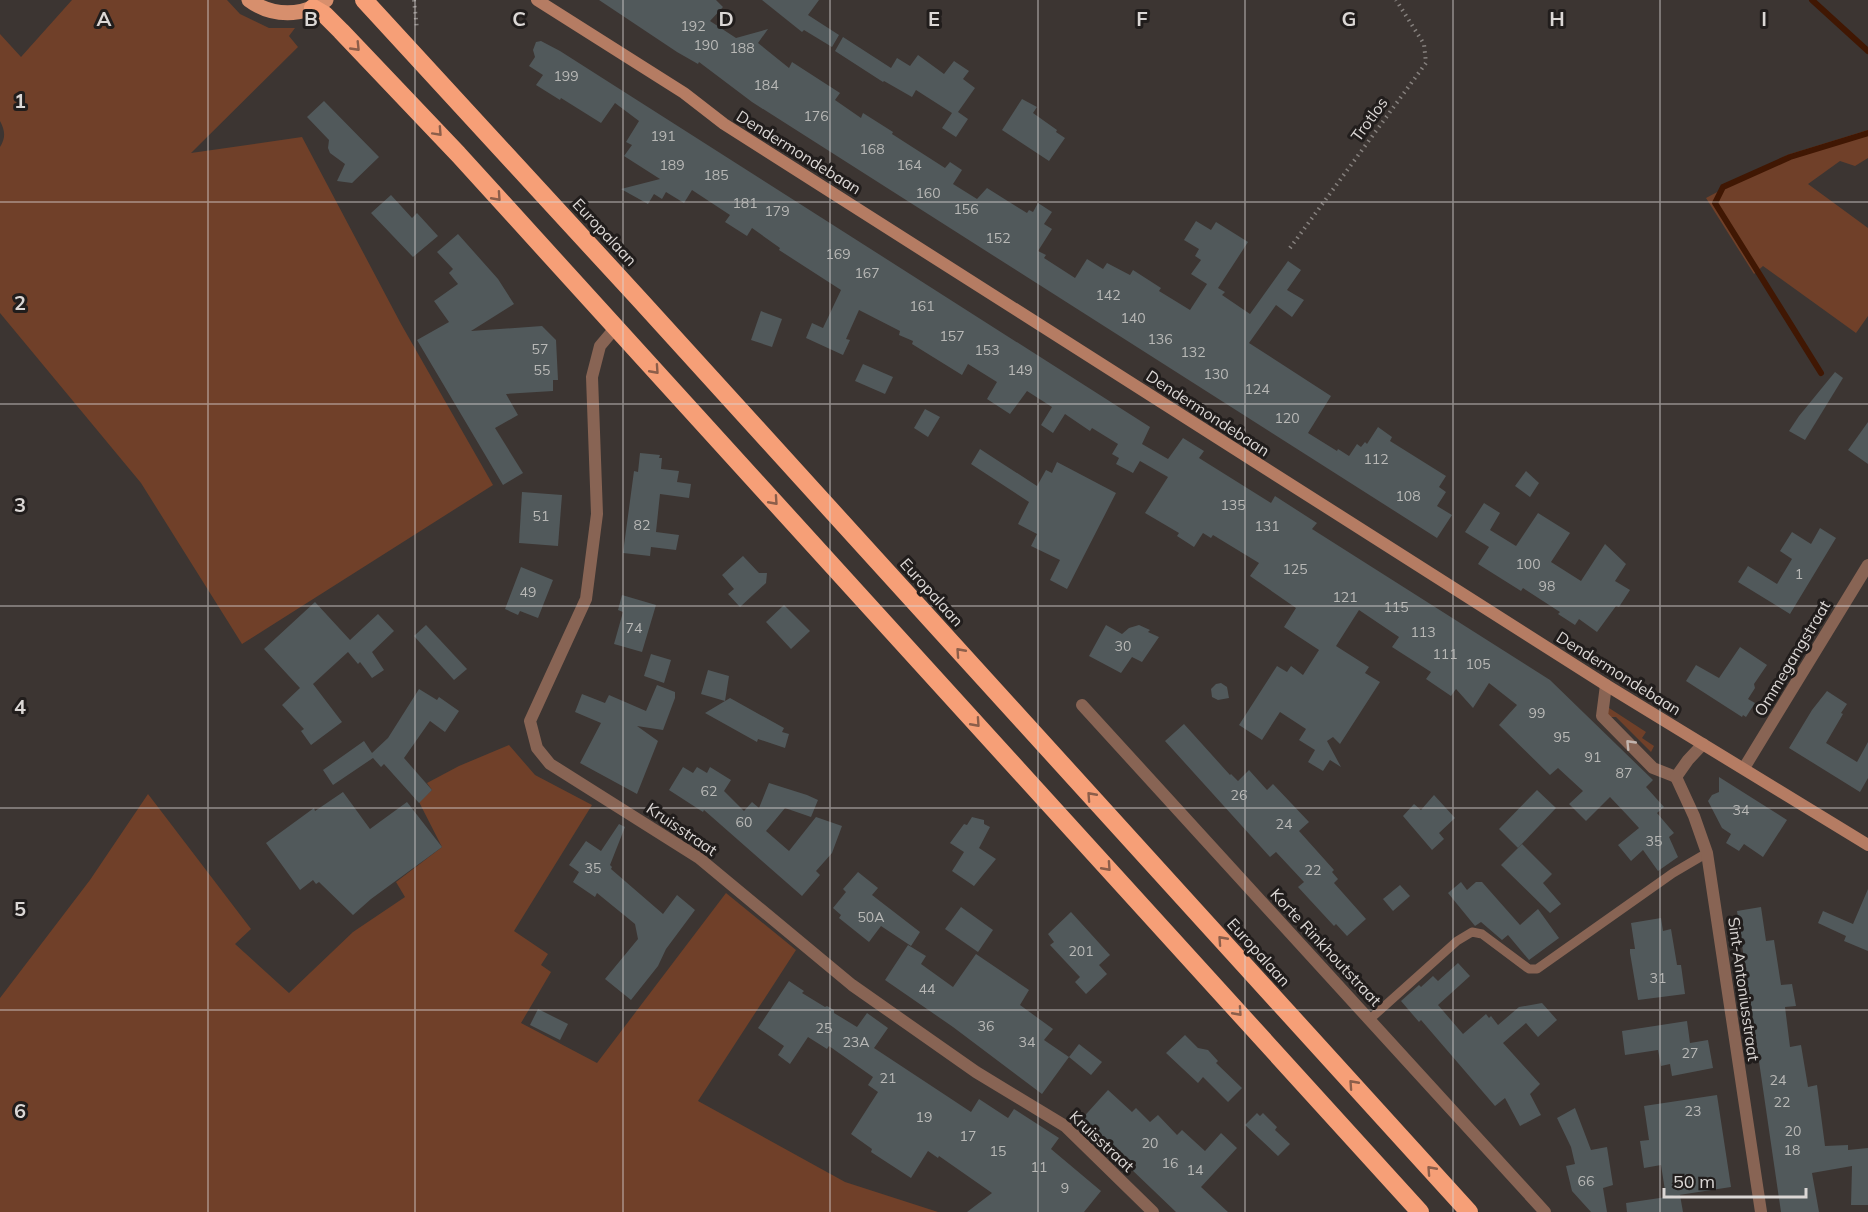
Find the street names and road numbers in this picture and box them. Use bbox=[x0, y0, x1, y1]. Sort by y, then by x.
street label: Trotlos bbox=[1346, 93, 1392, 145]
street label: Dendermondebaan bbox=[733, 106, 865, 198]
street label: Europalaan bbox=[569, 194, 641, 270]
street label: Dendermondebaan bbox=[1143, 366, 1273, 460]
street label: Europalaan bbox=[896, 554, 968, 630]
street label: Ommegangstraat bbox=[1750, 596, 1835, 719]
street label: Dendermondebaan bbox=[1553, 627, 1685, 719]
street label: Kruisstraat bbox=[643, 798, 721, 860]
street label: Korte Rinkhoutstraat bbox=[1266, 884, 1386, 1010]
street label: Europalaan bbox=[1223, 914, 1295, 990]
street label: Sint-Antoniusstraat bbox=[1724, 916, 1764, 1063]
street label: Kruisstraat bbox=[1066, 1106, 1139, 1176]

